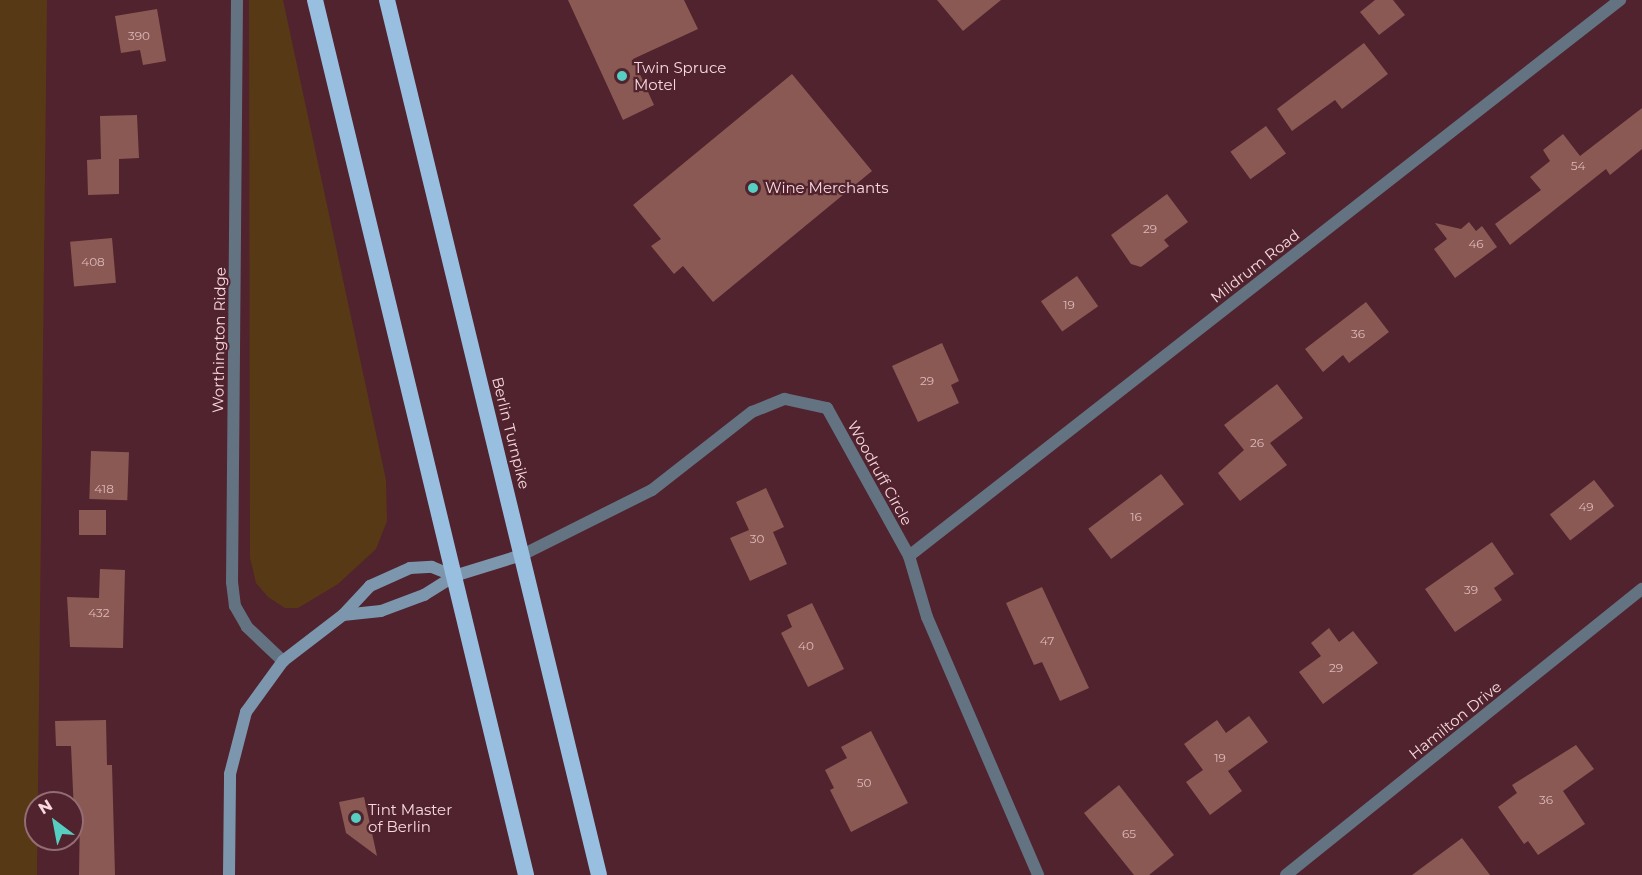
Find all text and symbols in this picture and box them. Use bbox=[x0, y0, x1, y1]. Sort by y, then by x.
house number: 390 bbox=[128, 29, 150, 43]
place label: Twin Spruce Motel bbox=[634, 58, 726, 93]
marker: Twin Spruce Motel bbox=[615, 69, 629, 83]
house number: 54 bbox=[1571, 159, 1585, 173]
place label: Wine Merchants bbox=[765, 179, 889, 197]
marker: Wine Merchants bbox=[746, 181, 760, 195]
house number: 29 bbox=[1143, 222, 1157, 236]
street label: Mildrum Road bbox=[1207, 226, 1303, 306]
house number: 46 bbox=[1468, 237, 1484, 251]
house number: 408 bbox=[81, 255, 105, 269]
street label: Worthington Ridge bbox=[209, 267, 229, 413]
house number: 19 bbox=[1063, 298, 1075, 312]
house number: 36 bbox=[1351, 327, 1365, 341]
house number: 29 bbox=[920, 374, 934, 388]
street label: Berlin Turnpike bbox=[488, 375, 534, 491]
street label: Woodruff Circle bbox=[844, 417, 916, 529]
house number: 26 bbox=[1250, 436, 1264, 450]
house number: 418 bbox=[94, 482, 114, 496]
house number: 49 bbox=[1578, 500, 1594, 514]
house number: 16 bbox=[1130, 510, 1142, 524]
house number: 30 bbox=[750, 532, 764, 546]
house number: 39 bbox=[1464, 583, 1478, 597]
house number: 432 bbox=[88, 606, 110, 620]
house number: 47 bbox=[1040, 634, 1054, 648]
house number: 40 bbox=[798, 639, 814, 653]
house number: 29 bbox=[1329, 661, 1343, 675]
street label: Hamilton Drive bbox=[1405, 677, 1505, 763]
house number: 19 bbox=[1214, 751, 1226, 765]
house number: 50 bbox=[857, 776, 871, 790]
north arrow bbox=[24, 791, 84, 851]
house number: 36 bbox=[1539, 793, 1553, 807]
text: N bbox=[35, 796, 56, 818]
place label: Tint Master of Berlin bbox=[368, 800, 452, 835]
marker: Tint Master of Berlin bbox=[349, 811, 363, 825]
house number: 65 bbox=[1122, 827, 1136, 841]

